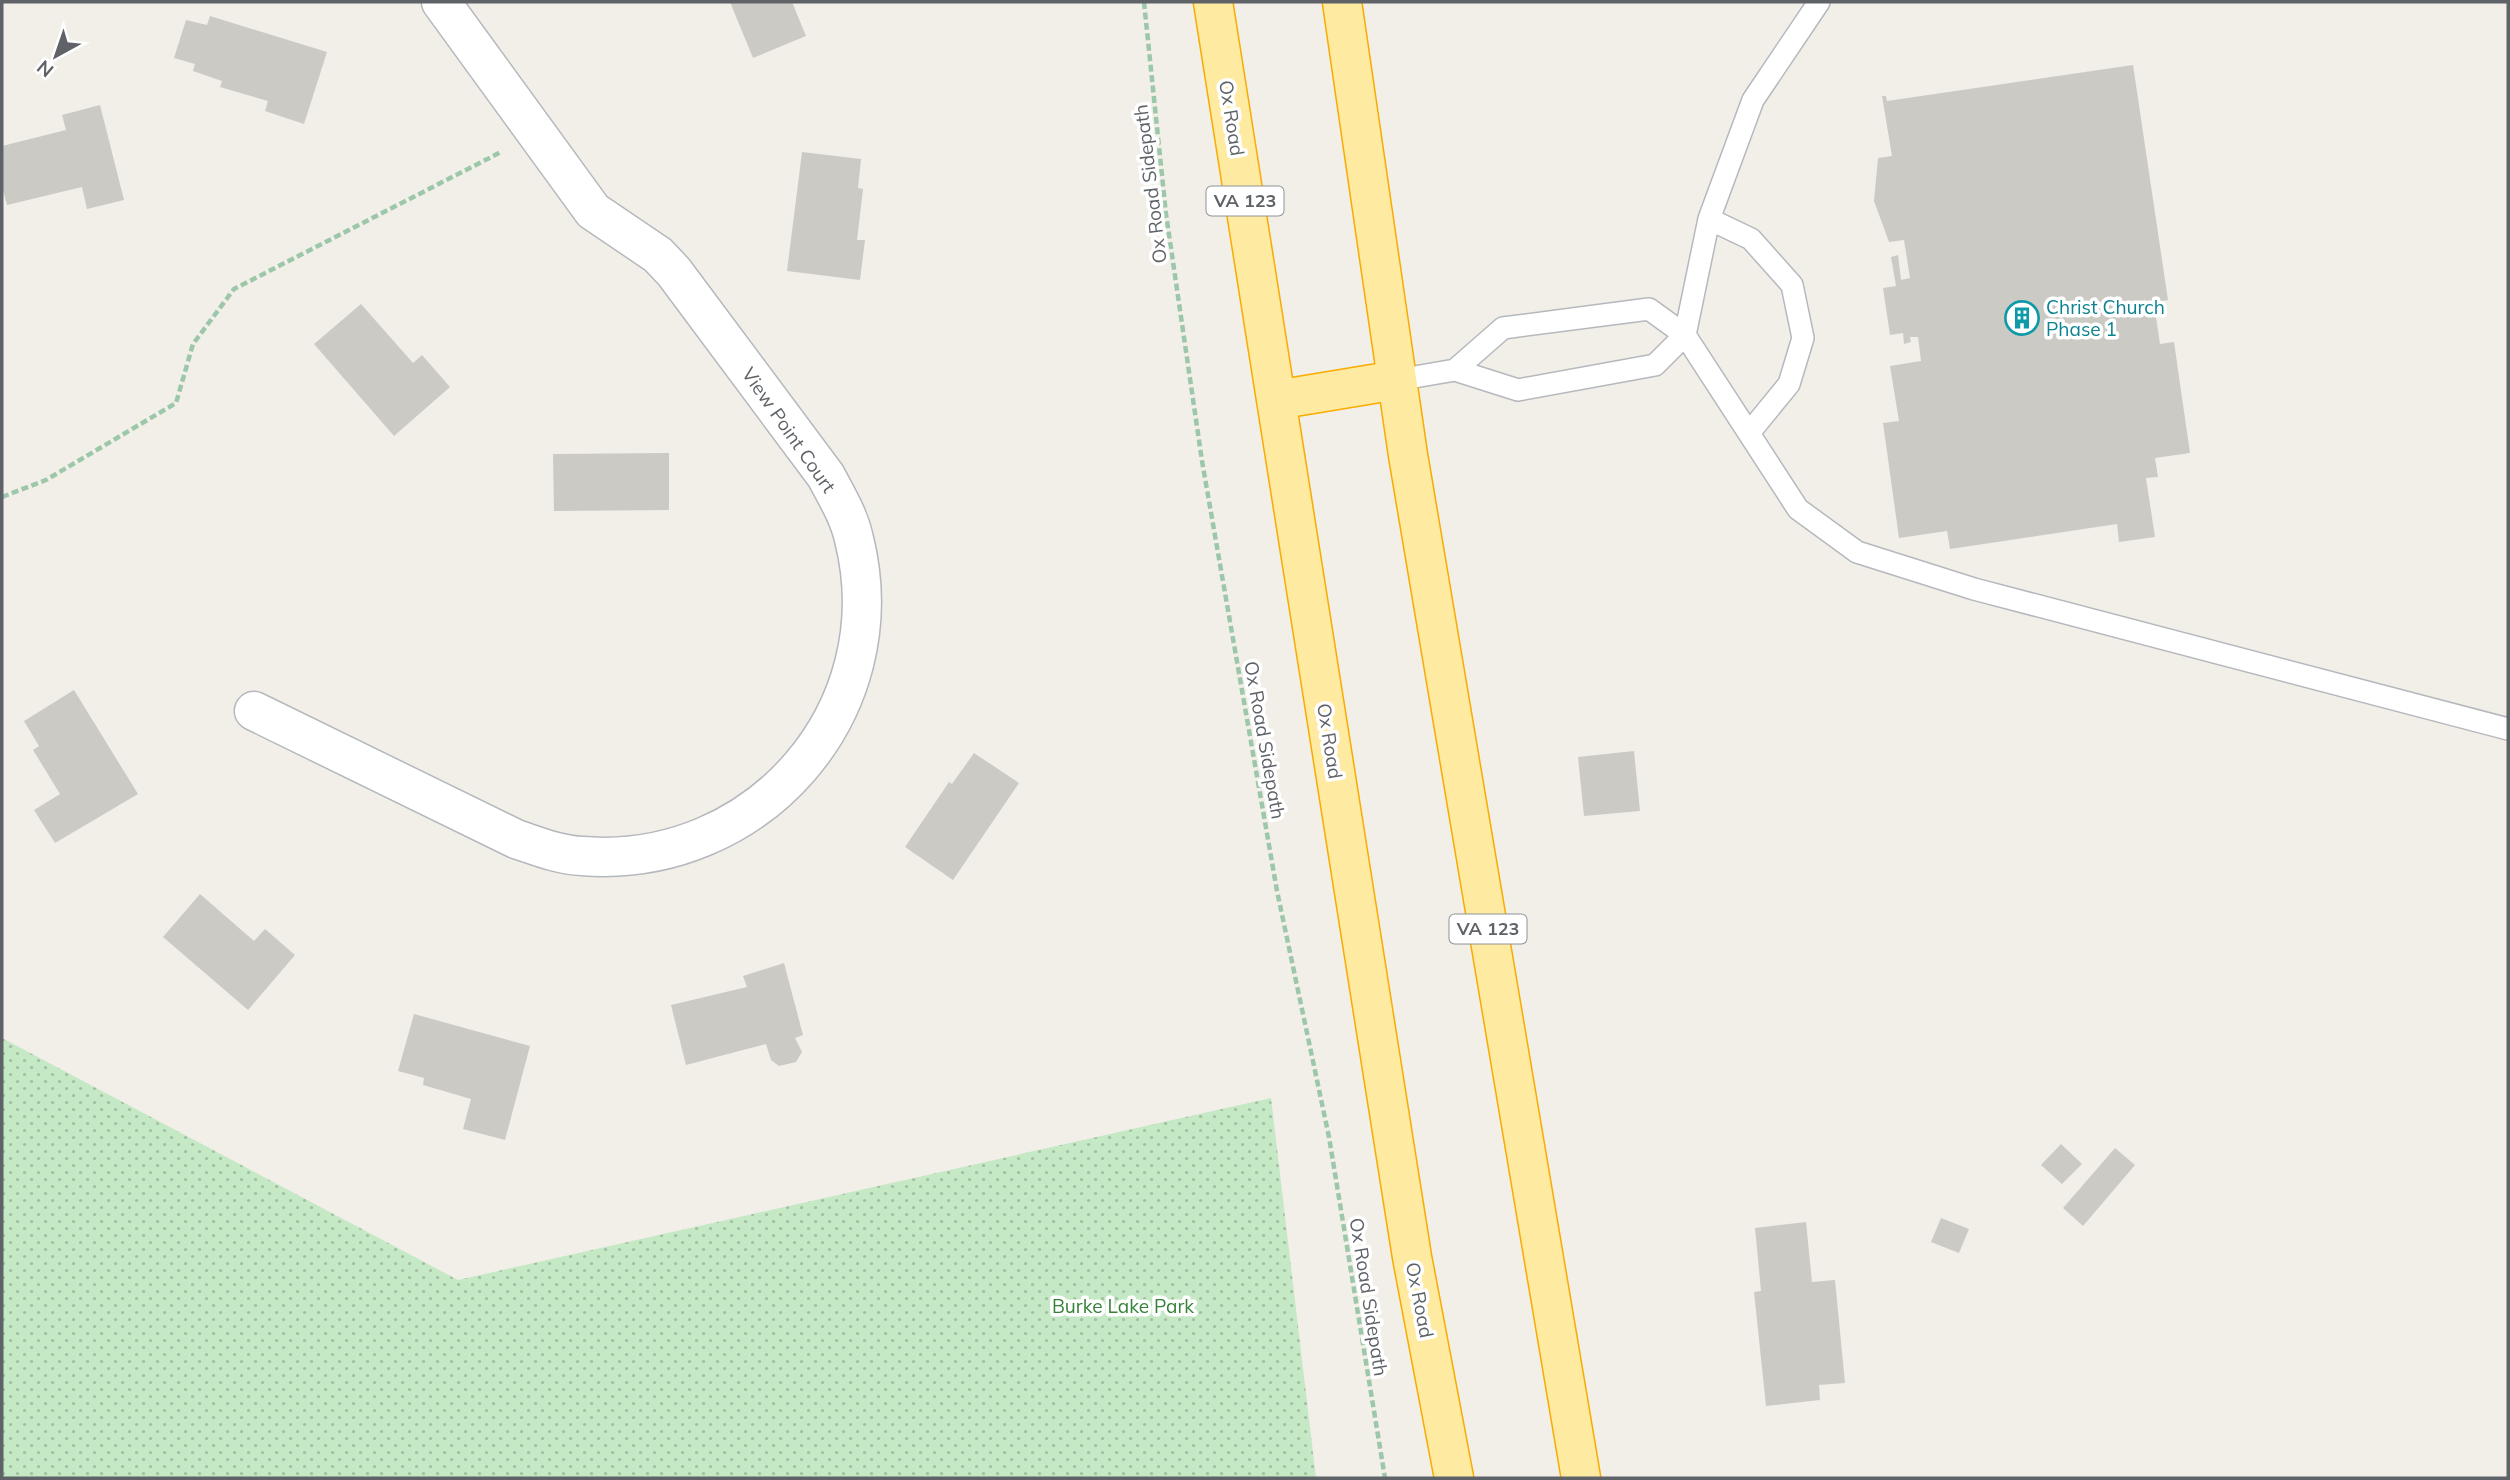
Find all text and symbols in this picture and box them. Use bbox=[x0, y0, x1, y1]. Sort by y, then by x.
north arrow bbox=[21, 21, 91, 91]
text: N bbox=[32, 55, 58, 83]
street label: Ox Road bbox=[1214, 78, 1250, 158]
street label: Ox Road Sidepath bbox=[1128, 103, 1172, 265]
road number: VA 123 bbox=[1206, 186, 1284, 216]
place label: Christ Church Phase 1 bbox=[2046, 295, 2165, 341]
building icon: Christ Church Phase 1 bbox=[2003, 299, 2041, 337]
street label: View Point Court bbox=[737, 363, 841, 498]
street label: Ox Road Sidepath bbox=[1239, 659, 1291, 821]
street label: Ox Road bbox=[1312, 701, 1348, 781]
road number: VA 123 bbox=[1450, 914, 1526, 944]
street label: Ox Road Sidepath bbox=[1345, 1216, 1393, 1378]
street label: Ox Road bbox=[1401, 1260, 1439, 1340]
park label: Burke Lake Park bbox=[1052, 1294, 1194, 1318]

